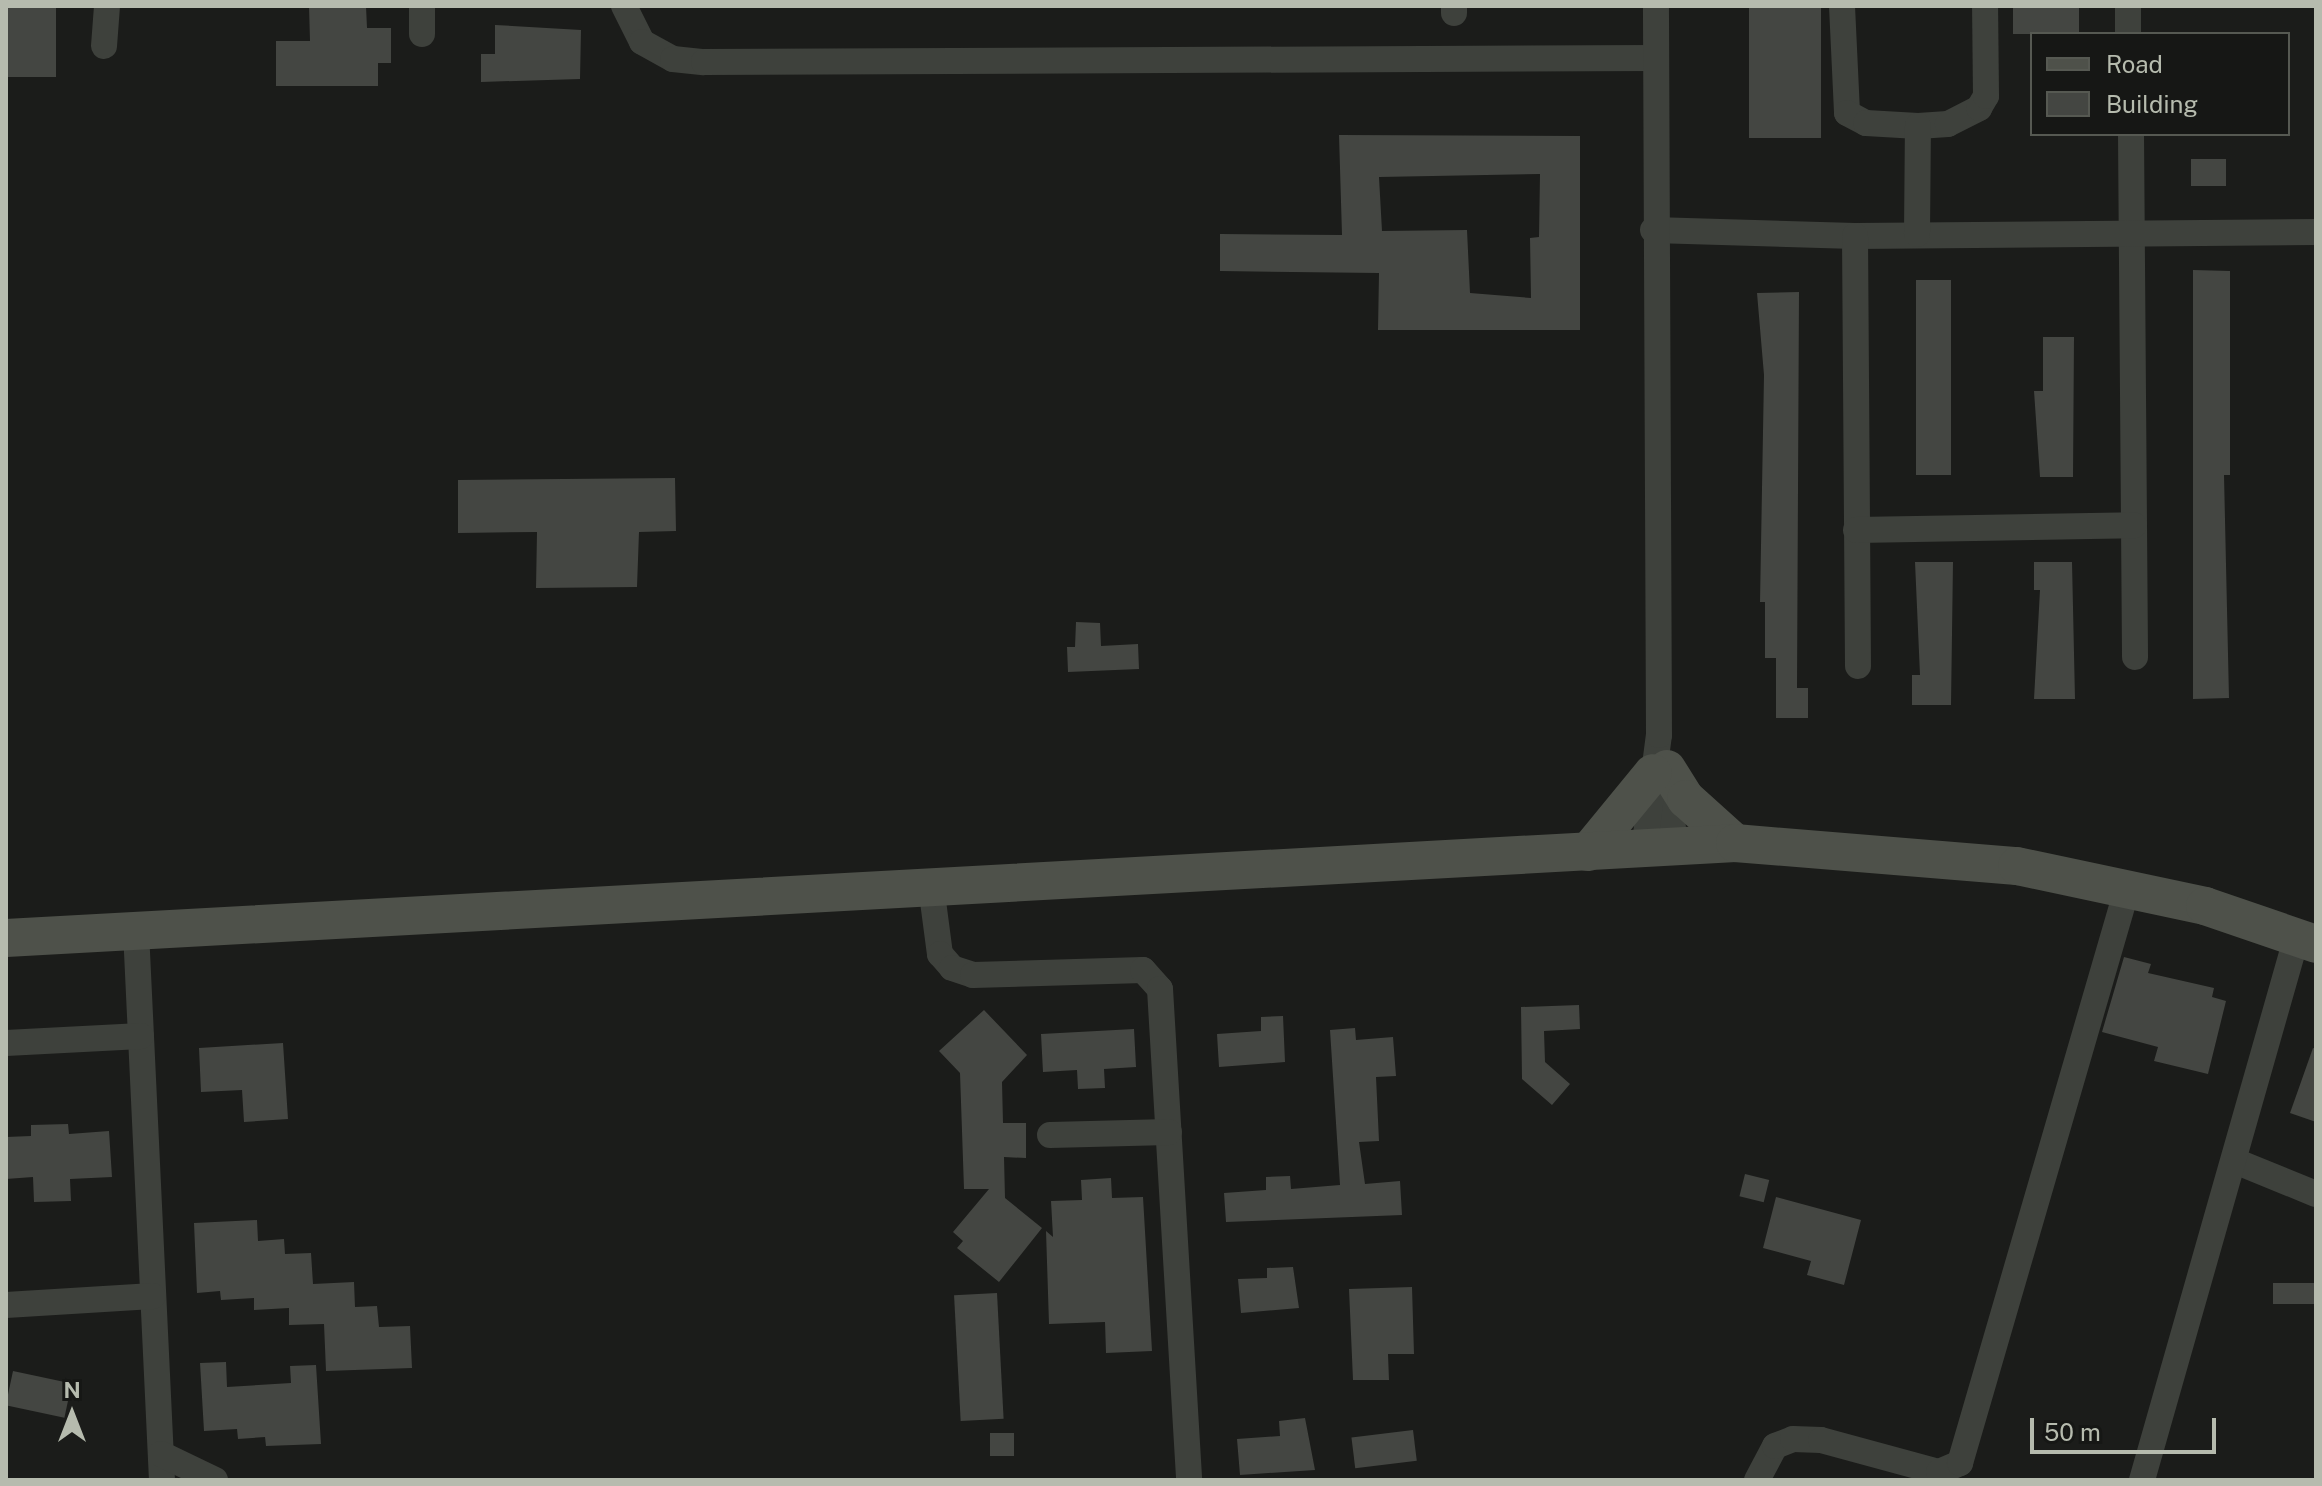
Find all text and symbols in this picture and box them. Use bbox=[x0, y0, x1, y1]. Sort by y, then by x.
legend bbox=[2030, 32, 2290, 136]
text: Road bbox=[2106, 50, 2163, 78]
text: Building bbox=[2106, 90, 2198, 118]
north arrow bbox=[32, 1374, 112, 1454]
text: N bbox=[63, 1377, 81, 1403]
scale bar bbox=[2034, 1402, 2220, 1452]
text: 50 m bbox=[2044, 1418, 2101, 1446]

